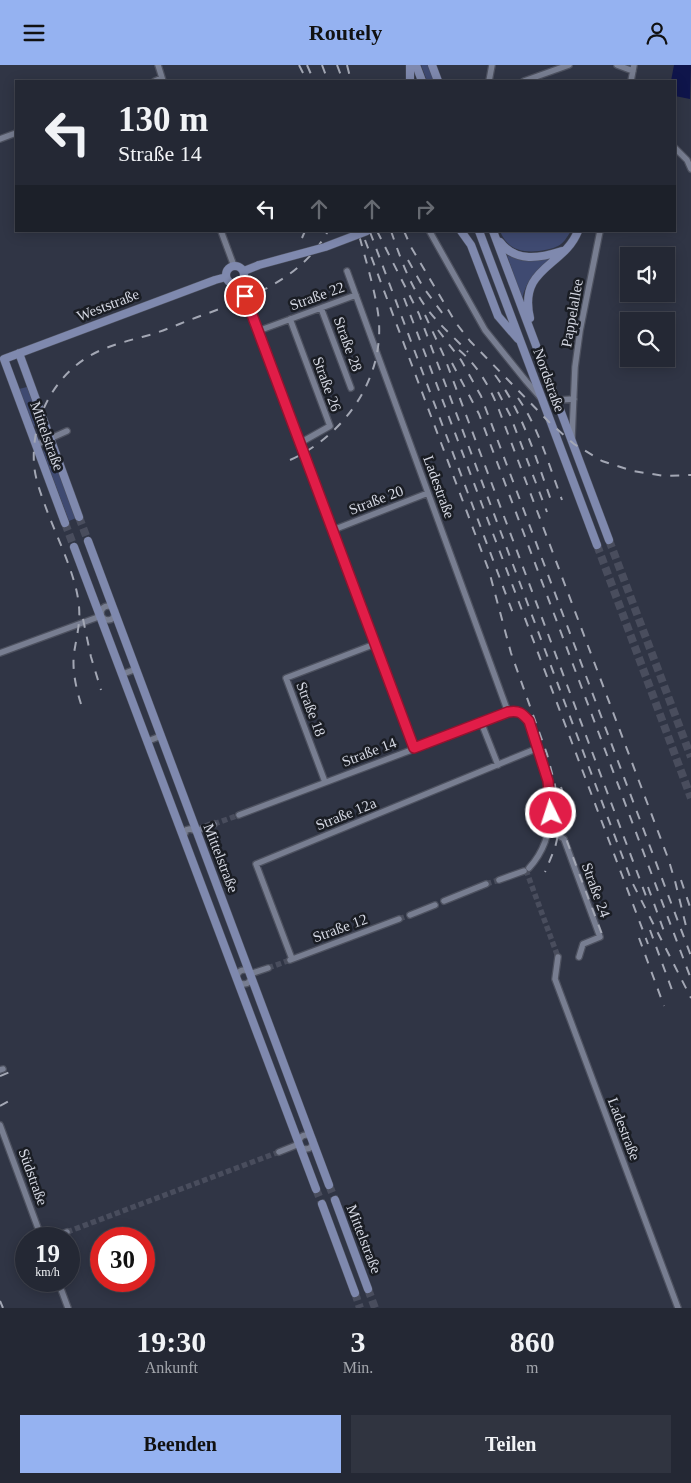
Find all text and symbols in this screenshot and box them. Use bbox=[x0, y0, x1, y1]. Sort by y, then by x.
icon: menu bbox=[20, 19, 48, 47]
icon: person bbox=[643, 19, 671, 47]
text: Routely bbox=[309, 20, 382, 45]
icon: left bbox=[35, 100, 100, 165]
text: 130 m bbox=[118, 100, 208, 139]
text: Straße 14 bbox=[118, 141, 202, 166]
icon: left bbox=[252, 195, 280, 223]
icon: ahead bbox=[305, 195, 333, 223]
icon: ahead bbox=[358, 195, 386, 223]
icon: right bbox=[411, 195, 439, 223]
map controls bbox=[620, 247, 675, 367]
button: sound bbox=[620, 247, 675, 302]
pin bbox=[224, 275, 266, 317]
street label: Pappelallee bbox=[558, 277, 586, 348]
street label: Straße 22 bbox=[287, 279, 347, 313]
icon: arrive bbox=[231, 282, 259, 310]
street label: Weststraße bbox=[75, 286, 142, 324]
button: search bbox=[620, 312, 675, 367]
street label: Straße 28 bbox=[331, 314, 365, 374]
street label: Nordstraße bbox=[530, 346, 568, 414]
street label: Straße 26 bbox=[310, 354, 344, 414]
street label: Mittelstraße bbox=[27, 399, 67, 473]
street label: Ladestraße bbox=[420, 453, 458, 521]
street label: Straße 20 bbox=[346, 482, 406, 518]
street label: Straße 18 bbox=[293, 679, 329, 739]
street label: Straße 14 bbox=[339, 734, 399, 770]
position arrow bbox=[524, 786, 576, 838]
street label: Straße 12a bbox=[313, 795, 379, 833]
street label: Mittelstraße bbox=[201, 821, 242, 895]
street label: Straße 24 bbox=[579, 860, 613, 920]
street label: Straße 12 bbox=[310, 911, 370, 945]
street label: Ladestraße bbox=[605, 1095, 643, 1163]
street label: Südstraße bbox=[15, 1146, 51, 1208]
street label: Mittelstraße bbox=[344, 1202, 385, 1276]
speed limit sign: 30 bbox=[90, 1227, 155, 1292]
text: 19 bbox=[35, 1240, 60, 1267]
text: km/h bbox=[35, 1265, 60, 1279]
text: 19:30 bbox=[136, 1325, 206, 1358]
text: 3 bbox=[350, 1325, 365, 1358]
text: 860 bbox=[510, 1325, 555, 1358]
text: Ankunft bbox=[145, 1359, 198, 1376]
text: Min. bbox=[343, 1359, 373, 1376]
text: m bbox=[526, 1359, 538, 1376]
button: Beenden bbox=[20, 1415, 341, 1473]
button: Teilen bbox=[351, 1415, 671, 1473]

